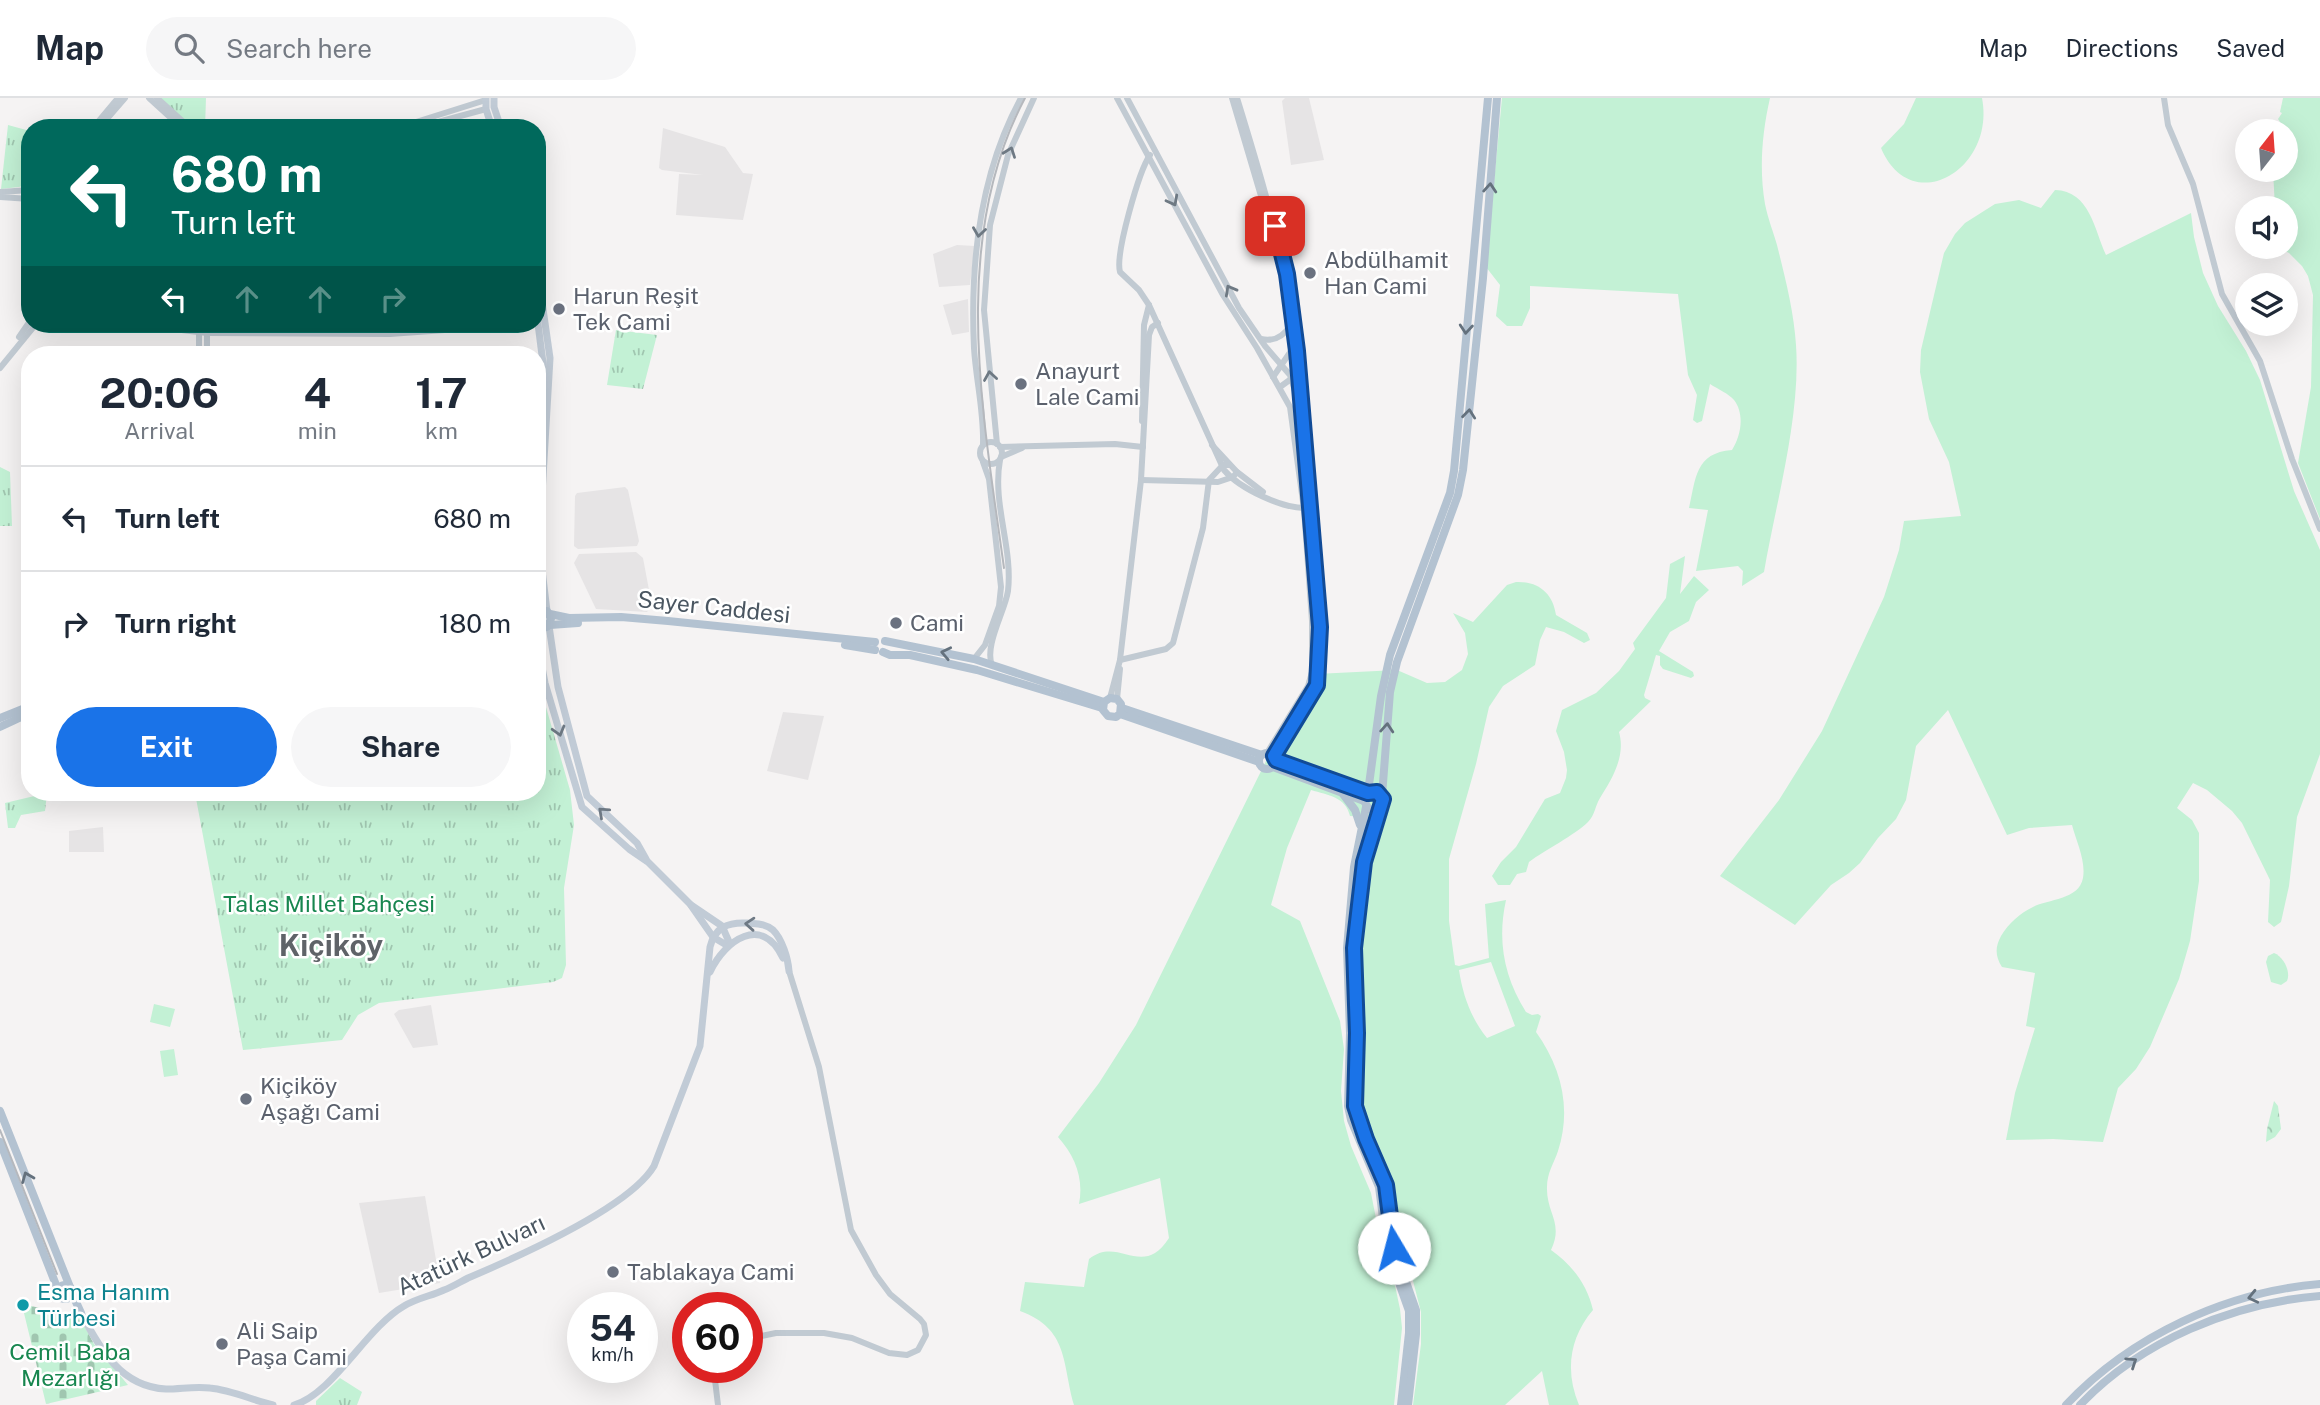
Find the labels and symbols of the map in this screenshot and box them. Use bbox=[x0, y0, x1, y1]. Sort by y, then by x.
north arrow bbox=[2235, 119, 2298, 182]
one-way arrow bbox=[1002, 146, 1016, 158]
one-way arrow bbox=[1482, 182, 1497, 193]
one-way arrow bbox=[1165, 194, 1178, 206]
pin bbox=[1245, 196, 1305, 256]
one-way arrow bbox=[972, 226, 987, 238]
place label: Abdülhamit Han Cami bbox=[1324, 246, 1449, 299]
marker: Abdülhamit Han Cami bbox=[1302, 265, 1318, 281]
place label: Harun Reşit Tek Cami bbox=[573, 282, 699, 335]
one-way arrow bbox=[1225, 285, 1238, 298]
marker: Harun Reşit Tek Cami bbox=[551, 301, 567, 317]
one-way arrow bbox=[1459, 323, 1474, 334]
place label: Anayurt Lale Cami bbox=[1035, 357, 1139, 410]
one-way arrow bbox=[983, 370, 998, 382]
marker: Anayurt Lale Cami bbox=[1013, 376, 1029, 392]
one-way arrow bbox=[1461, 409, 1476, 420]
street label: Sayer Caddesi bbox=[636, 585, 792, 628]
place label: Cami bbox=[910, 609, 964, 636]
marker: Cami bbox=[888, 615, 904, 631]
one-way arrow bbox=[940, 646, 952, 661]
one-way arrow bbox=[1379, 722, 1394, 733]
one-way arrow bbox=[551, 725, 565, 737]
one-way arrow bbox=[598, 808, 611, 821]
park label: Talas Millet Bahçesi bbox=[223, 890, 435, 917]
one-way arrow bbox=[745, 916, 756, 931]
district label: Kiçiköy bbox=[279, 927, 383, 963]
place label: Kiçiköy Aşağı Cami bbox=[260, 1072, 380, 1125]
marker: Kiçiköy Aşağı Cami bbox=[238, 1091, 254, 1107]
one-way arrow bbox=[21, 1171, 35, 1183]
street label: Atatürk Bulvarı bbox=[393, 1208, 549, 1301]
position arrow bbox=[1357, 1211, 1431, 1285]
place label: Tablakaya Cami bbox=[627, 1258, 795, 1285]
marker: Tablakaya Cami bbox=[605, 1264, 621, 1280]
place label: Esma Hanım Türbesi bbox=[37, 1278, 170, 1331]
one-way arrow bbox=[2247, 1288, 2259, 1303]
speed limit sign: 60 bbox=[672, 1292, 763, 1383]
marker: Esma Hanım Türbesi bbox=[15, 1297, 31, 1313]
place label: Ali Saip Paşa Cami bbox=[236, 1317, 347, 1370]
marker: Ali Saip Paşa Cami bbox=[214, 1336, 230, 1352]
park label: Cemil Baba Mezarlığı bbox=[9, 1338, 131, 1391]
one-way arrow bbox=[2125, 1357, 2138, 1370]

